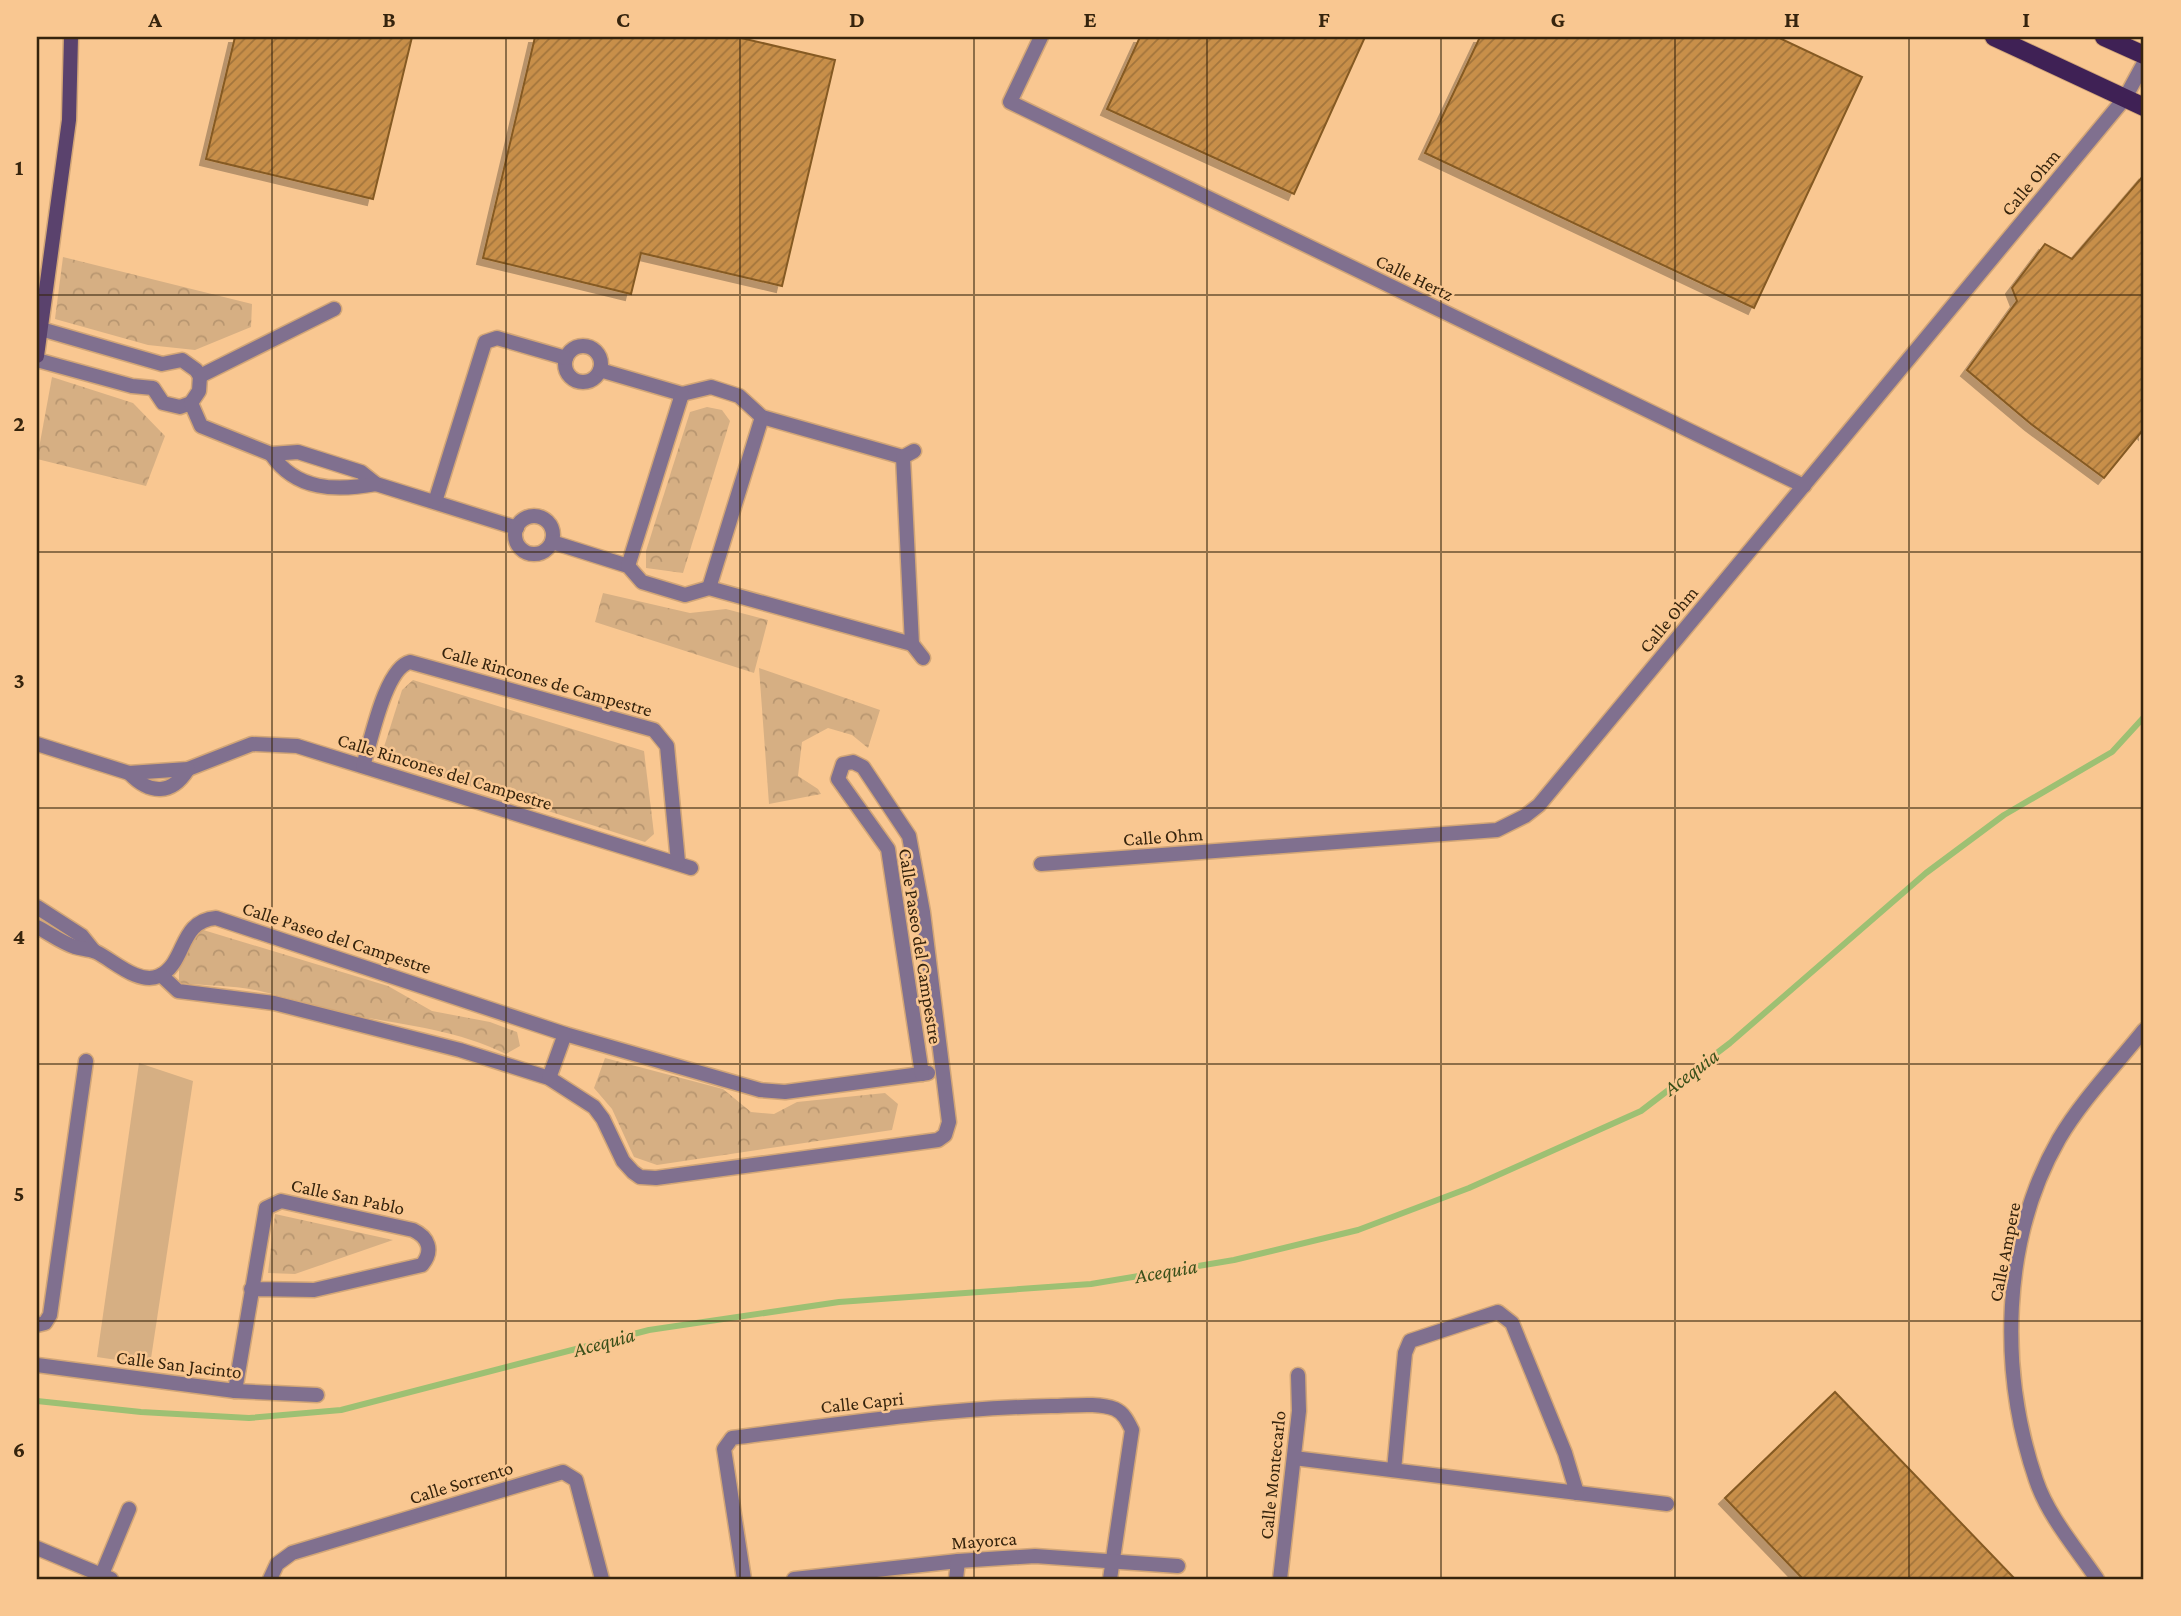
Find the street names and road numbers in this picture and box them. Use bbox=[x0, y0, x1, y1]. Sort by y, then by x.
street label: Calle Ohm bbox=[1997, 145, 2064, 220]
street label: Calle Hertz bbox=[1373, 250, 1457, 305]
street label: Calle Ohm bbox=[1635, 582, 1702, 657]
street label: Calle Rincones de Campestre bbox=[439, 640, 655, 721]
street label: Calle Rincones del Campestre bbox=[335, 729, 555, 814]
street label: Calle Ohm bbox=[1122, 823, 1204, 850]
street label: Calle Paseo del Campestre bbox=[895, 847, 946, 1045]
street label: Calle Paseo del Campestre bbox=[240, 897, 434, 978]
street label: Calle San Pablo bbox=[289, 1174, 407, 1219]
street label: Calle Ampere bbox=[1985, 1201, 2024, 1304]
street label: Calle San Jacinto bbox=[115, 1346, 243, 1383]
street label: Calle Capri bbox=[819, 1388, 905, 1417]
street label: Calle Montecarlo bbox=[1255, 1410, 1290, 1541]
street label: Calle Sorrento bbox=[407, 1457, 516, 1508]
street label: Mayorca bbox=[951, 1528, 1018, 1553]

